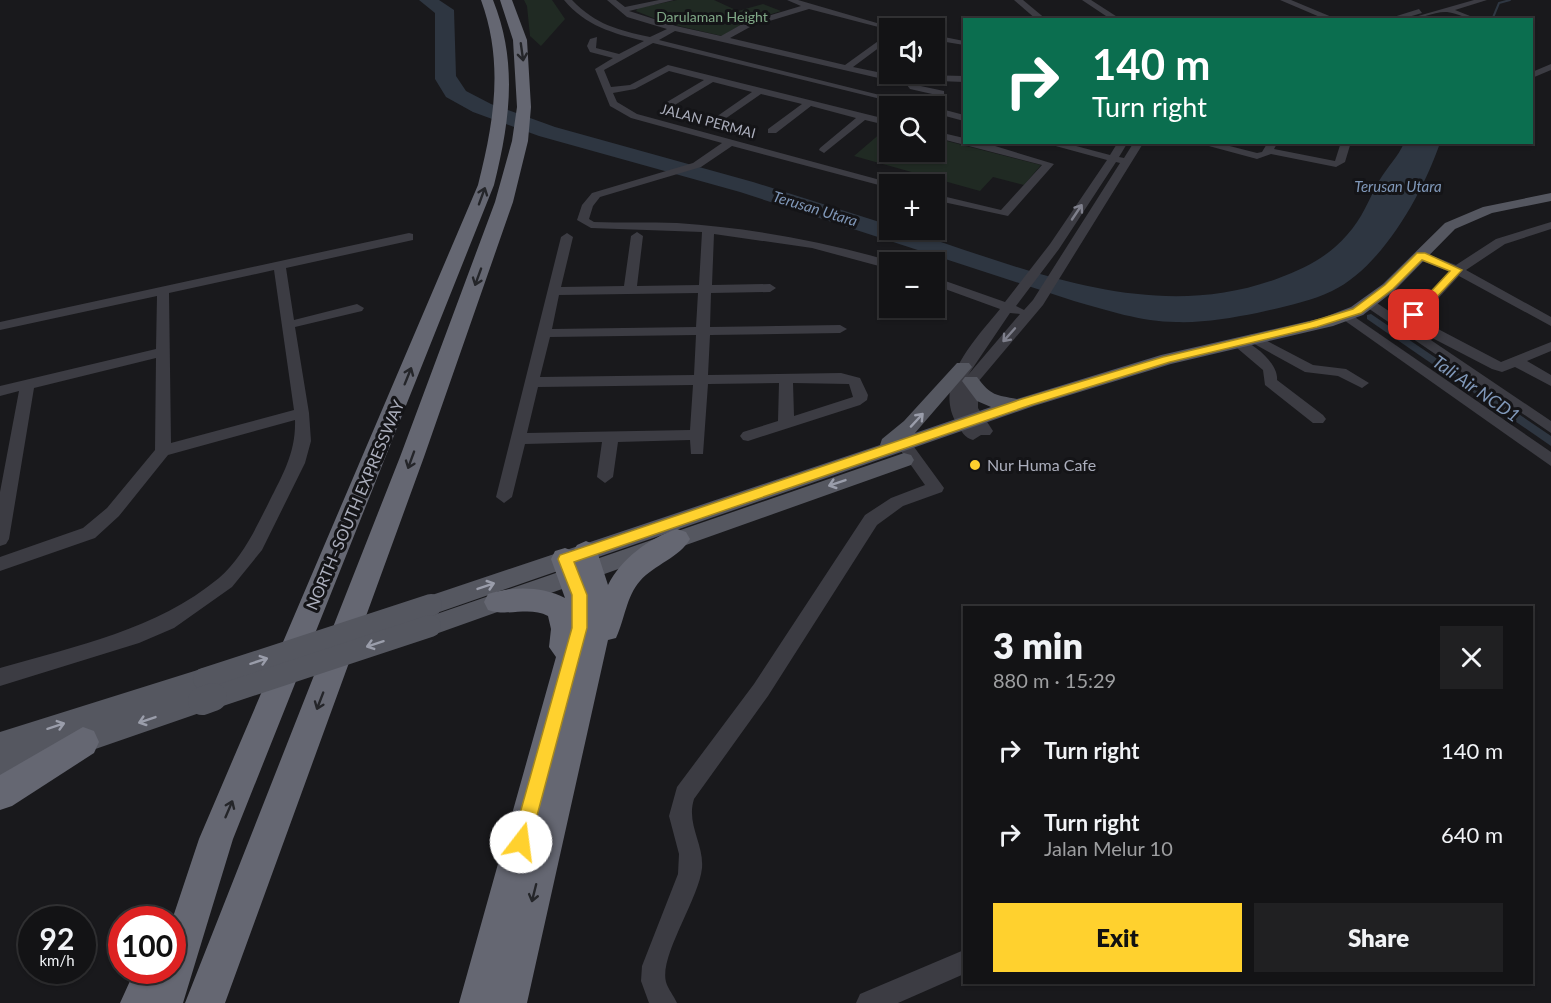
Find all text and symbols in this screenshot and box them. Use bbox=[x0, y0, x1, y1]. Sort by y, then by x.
park label: Darulaman Height bbox=[656, 8, 768, 25]
map controls bbox=[879, 18, 945, 318]
button: sound bbox=[879, 18, 945, 84]
text: 140 m bbox=[1092, 39, 1210, 89]
one-way arrow bbox=[516, 42, 527, 61]
icon: right bbox=[993, 42, 1071, 120]
text: Turn right bbox=[1092, 90, 1207, 123]
button: search bbox=[879, 96, 945, 162]
street label: JALAN PERMAI bbox=[659, 100, 758, 141]
button: + bbox=[879, 174, 945, 240]
water label: Terusan Utara bbox=[1354, 177, 1442, 195]
one-way arrow bbox=[477, 187, 488, 206]
water label: Terusan Utara bbox=[771, 187, 860, 230]
one-way arrow bbox=[1071, 203, 1084, 220]
button: − bbox=[879, 252, 945, 318]
one-way arrow bbox=[472, 267, 483, 286]
pin bbox=[1388, 289, 1439, 340]
icon: arrive bbox=[1397, 298, 1430, 331]
one-way arrow bbox=[1002, 327, 1016, 342]
water label: Tali Air NCD1 bbox=[1429, 350, 1525, 426]
one-way arrow bbox=[403, 368, 414, 386]
street label: NORTH–SOUTH EXPRESSWAY bbox=[302, 397, 407, 613]
one-way arrow bbox=[910, 412, 924, 427]
one-way arrow bbox=[405, 450, 416, 469]
place label: Nur Huma Cafe bbox=[987, 455, 1096, 474]
marker: Nur Huma Cafe bbox=[968, 458, 982, 472]
one-way arrow bbox=[829, 478, 847, 489]
one-way arrow bbox=[476, 579, 495, 590]
text: 3 min bbox=[993, 623, 1083, 667]
button: close bbox=[1440, 626, 1503, 689]
one-way arrow bbox=[366, 640, 385, 651]
one-way arrow bbox=[249, 655, 268, 666]
text: 880 m · 15:29 bbox=[993, 668, 1116, 692]
one-way arrow bbox=[314, 691, 325, 710]
one-way arrow bbox=[138, 716, 157, 727]
one-way arrow bbox=[46, 720, 65, 731]
icon: right bbox=[993, 734, 1026, 767]
text: Turn right bbox=[1044, 737, 1139, 764]
text: 140 m bbox=[1441, 737, 1503, 764]
one-way arrow bbox=[223, 800, 235, 818]
text: Turn right bbox=[1044, 809, 1139, 836]
position arrow bbox=[489, 810, 553, 874]
icon: right bbox=[993, 818, 1026, 851]
text: 640 m bbox=[1441, 821, 1503, 848]
text: Jalan Melur 10 bbox=[1044, 836, 1173, 860]
one-way arrow bbox=[528, 883, 540, 902]
button: Exit bbox=[993, 903, 1242, 972]
button: Share bbox=[1254, 903, 1503, 972]
speed limit sign: 100 bbox=[108, 906, 186, 984]
text: 92 bbox=[40, 920, 74, 956]
text: km/h bbox=[39, 951, 75, 969]

